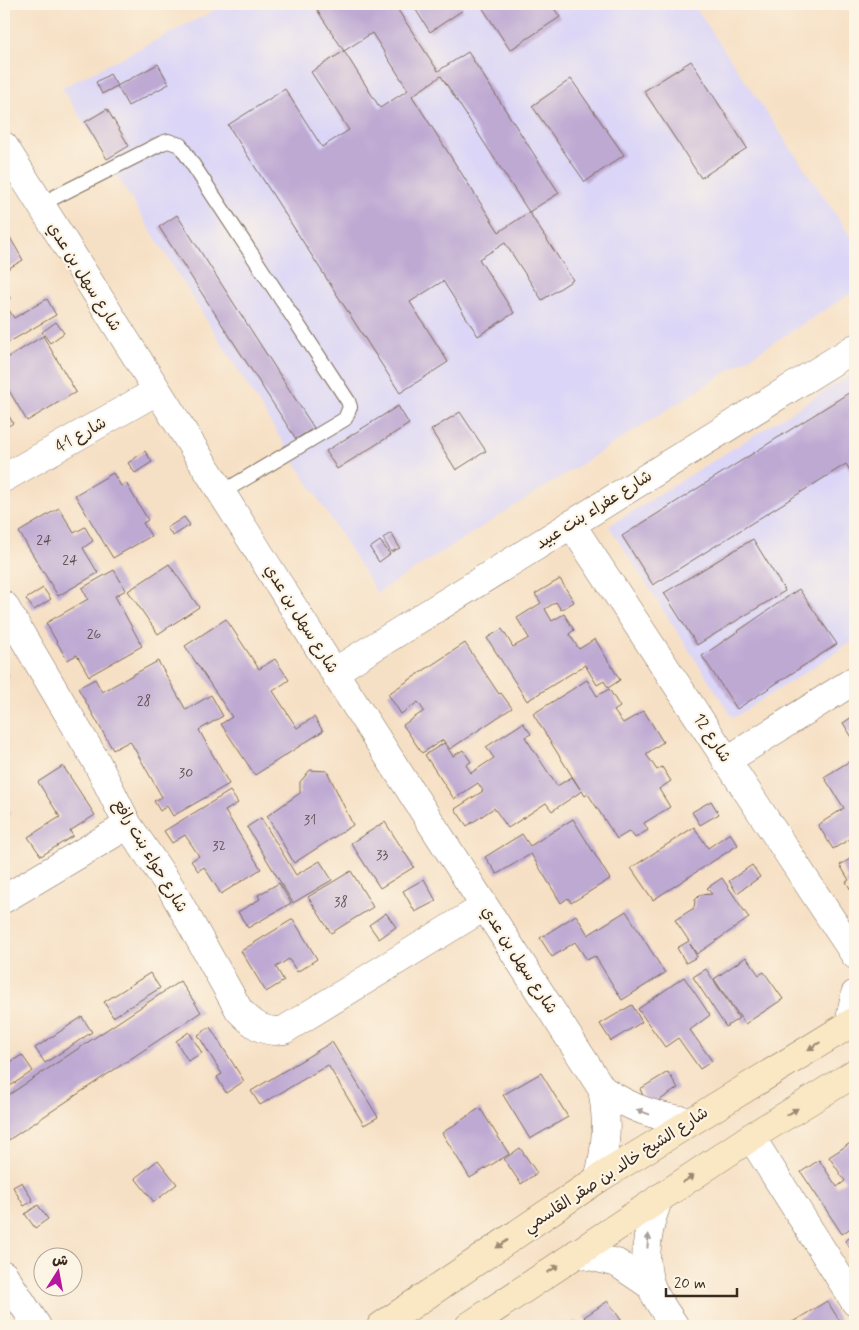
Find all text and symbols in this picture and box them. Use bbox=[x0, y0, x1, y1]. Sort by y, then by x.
street label: شارع سهل بن عدي bbox=[42, 219, 126, 335]
street label: شارع 41 bbox=[52, 412, 110, 458]
street label: شارع عفراء بنت عبيد bbox=[532, 466, 656, 554]
house number: 24 bbox=[36, 531, 52, 549]
house number: 24 bbox=[62, 551, 78, 569]
street label: شارع سهل بن عدي bbox=[259, 561, 343, 677]
house number: 26 bbox=[87, 625, 102, 643]
house number: 28 bbox=[137, 692, 151, 710]
street label: شارع 12 bbox=[688, 709, 736, 767]
house number: 30 bbox=[179, 764, 193, 782]
street label: شارع حواء بنت رافع bbox=[108, 796, 192, 916]
house number: 31 bbox=[304, 811, 316, 829]
house number: 32 bbox=[212, 837, 226, 855]
house number: 33 bbox=[376, 846, 388, 864]
house number: 38 bbox=[334, 893, 348, 911]
street label: شارع سهل بن عدي bbox=[476, 902, 562, 1018]
one-way arrow bbox=[807, 1042, 820, 1051]
street label: شارع الشيخ خالد بن صقر القاسمي bbox=[520, 1102, 714, 1240]
one-way arrow bbox=[786, 1107, 799, 1116]
one-way arrow bbox=[636, 1108, 651, 1115]
one-way arrow bbox=[681, 1174, 694, 1184]
one-way arrow bbox=[644, 1233, 652, 1249]
one-way arrow bbox=[496, 1239, 509, 1249]
north arrow bbox=[32, 1248, 82, 1298]
text: ش bbox=[51, 1250, 70, 1271]
one-way arrow bbox=[546, 1265, 559, 1274]
scale bar bbox=[666, 1265, 738, 1297]
text: 20 m bbox=[674, 1274, 706, 1294]

